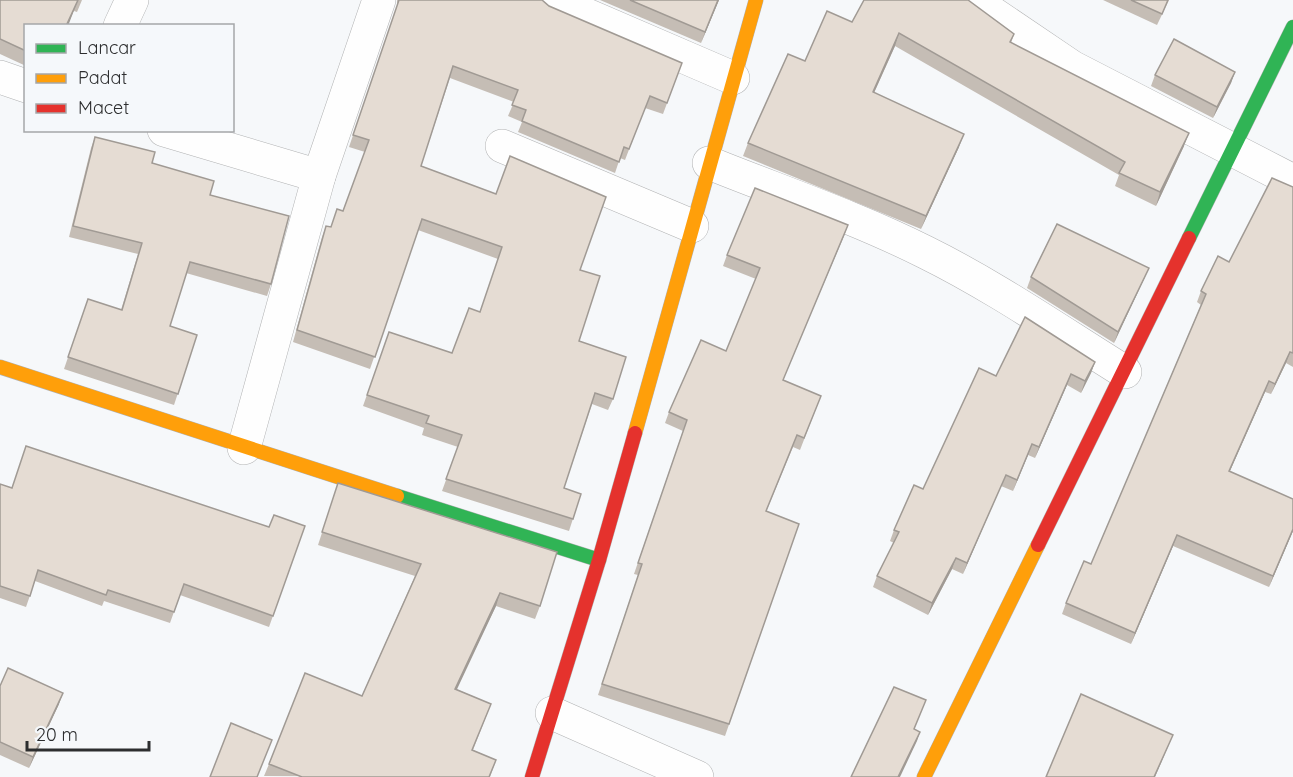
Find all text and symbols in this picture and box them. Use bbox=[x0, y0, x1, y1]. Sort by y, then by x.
legend bbox=[24, 24, 234, 132]
text: Lancar bbox=[78, 36, 136, 59]
text: Padat bbox=[78, 66, 127, 89]
text: Macet bbox=[78, 96, 129, 119]
scale bar bbox=[27, 714, 148, 752]
text: 20 m bbox=[36, 723, 78, 746]

